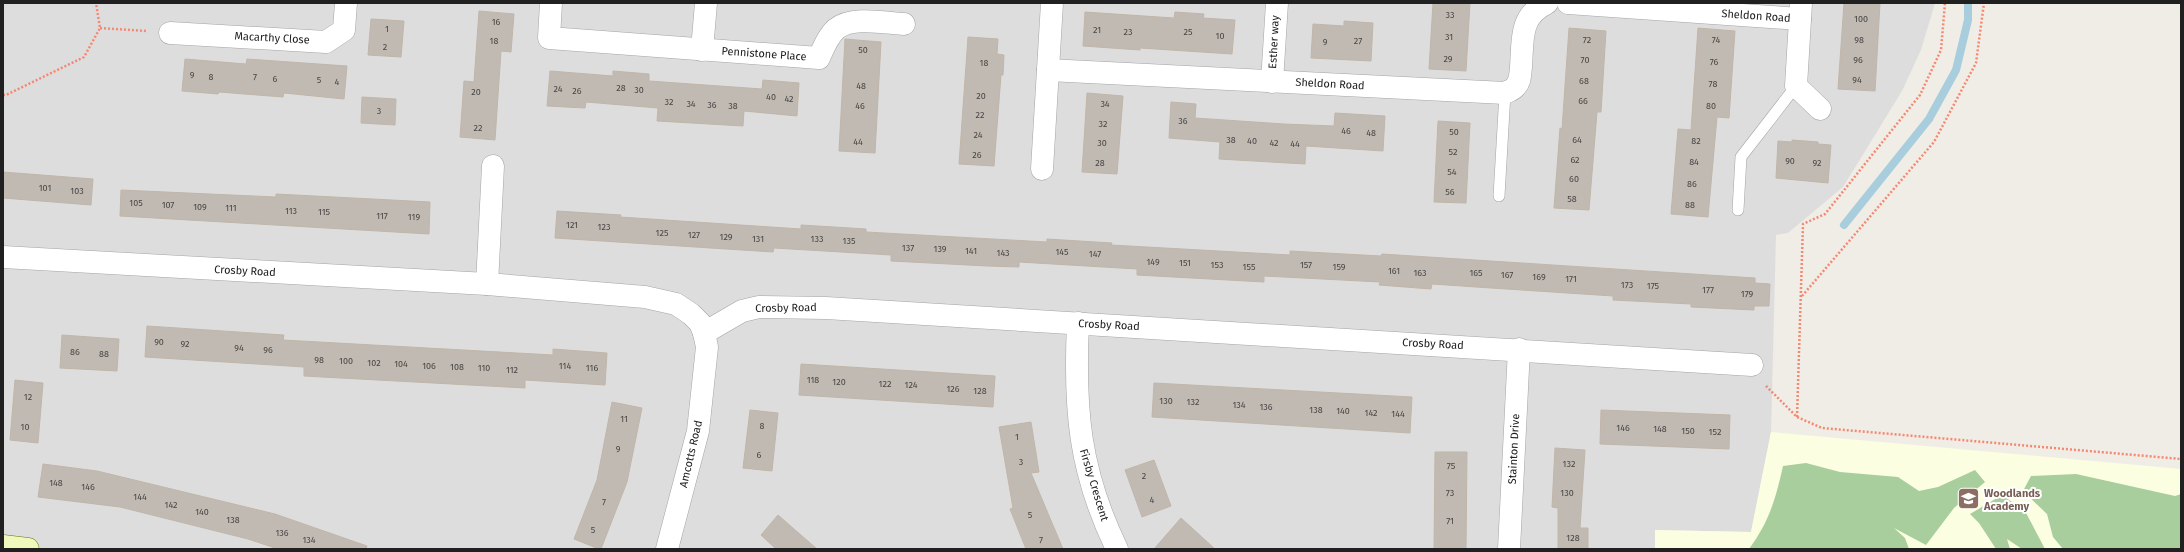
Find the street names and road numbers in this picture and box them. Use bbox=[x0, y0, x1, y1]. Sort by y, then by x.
street label: Sheldon Road bbox=[1721, 7, 1791, 25]
street label: Esther way bbox=[1266, 14, 1282, 69]
street label: Macarthy Close bbox=[234, 30, 310, 46]
street label: Pennistone Place bbox=[721, 45, 807, 63]
street label: Sheldon Road bbox=[1295, 76, 1365, 92]
street label: Crosby Road bbox=[214, 263, 276, 279]
street label: Crosby Road bbox=[755, 301, 817, 315]
street label: Crosby Road bbox=[1078, 317, 1140, 333]
street label: Crosby Road bbox=[1402, 336, 1464, 352]
street label: Stainton Drive bbox=[1506, 413, 1522, 485]
street label: Amcotts Road bbox=[677, 419, 705, 489]
street label: Firsby Crescent bbox=[1077, 447, 1111, 523]

